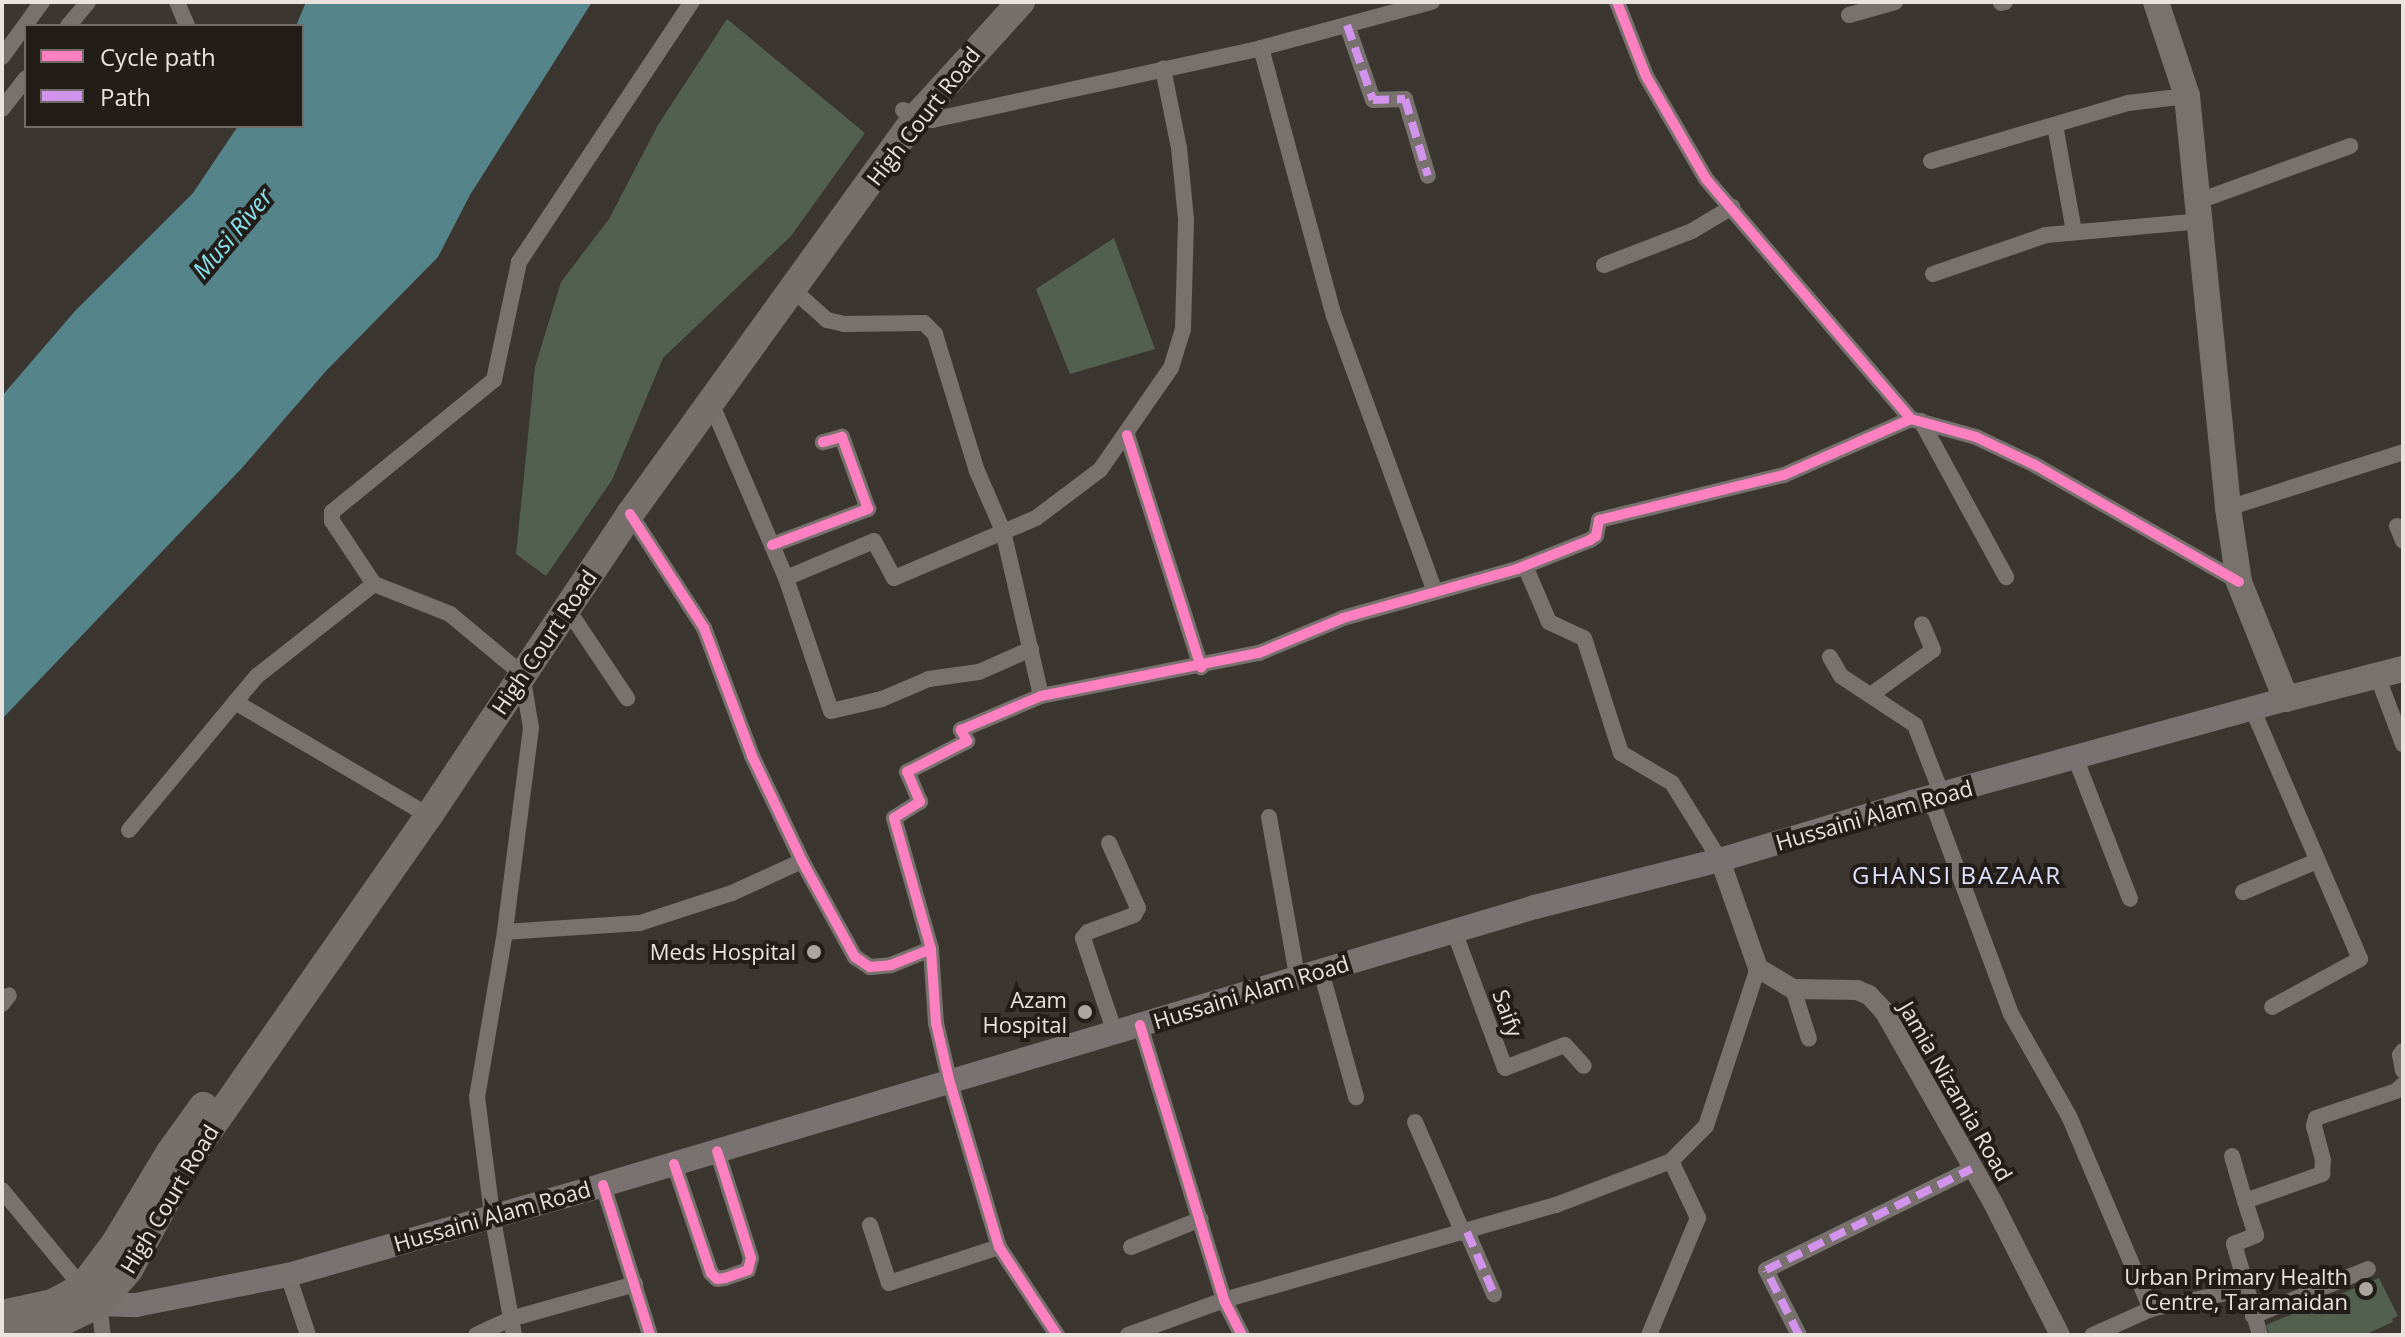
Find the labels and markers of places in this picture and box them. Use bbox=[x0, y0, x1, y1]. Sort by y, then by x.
place label: Meds Hospital bbox=[650, 939, 796, 965]
marker: Meds Hospital bbox=[803, 941, 825, 963]
place label: Azam Hospital bbox=[982, 986, 1067, 1038]
marker: Azam Hospital bbox=[1074, 1001, 1096, 1023]
place label: Urban Primary Health Centre, Taramaidan bbox=[2124, 1263, 2348, 1314]
marker: Urban Primary Health Centre, Taramaidan bbox=[2355, 1278, 2377, 1300]

